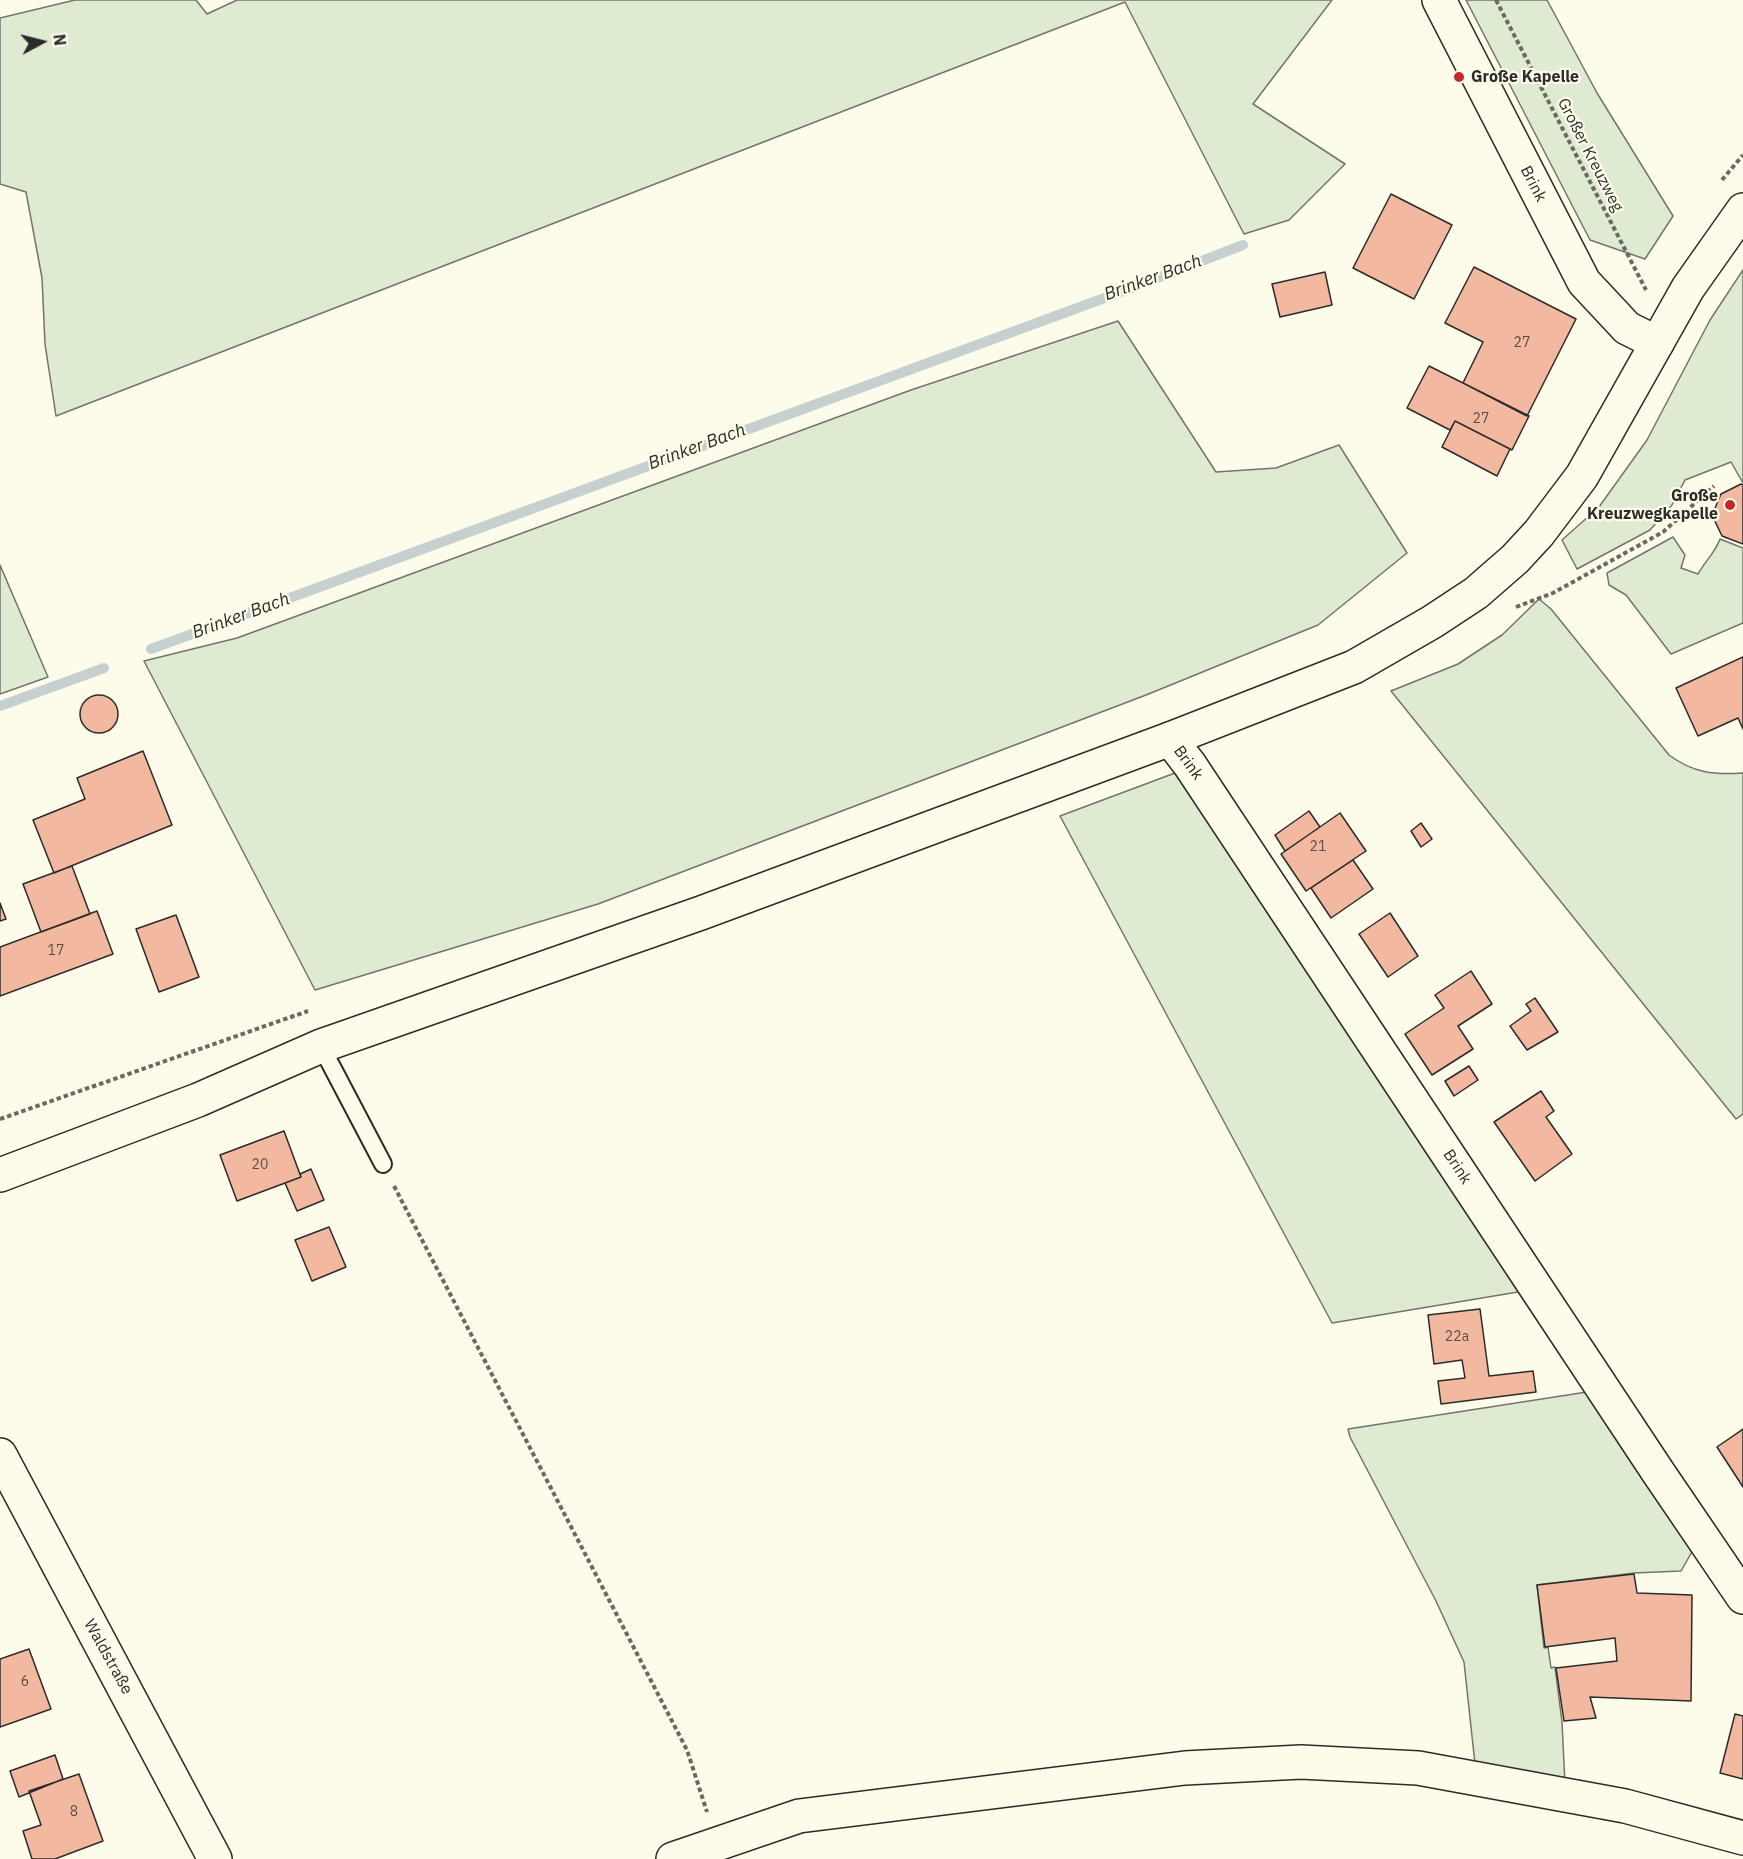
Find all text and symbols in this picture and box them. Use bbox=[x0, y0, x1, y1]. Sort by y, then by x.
north arrow bbox=[12, 12, 72, 72]
text: N bbox=[49, 33, 70, 47]
place label: Große Kapelle bbox=[1471, 67, 1579, 87]
marker: Große Kapelle bbox=[1452, 70, 1466, 84]
street label: Großer Kreuzweg bbox=[1553, 95, 1627, 215]
street label: Brink bbox=[1516, 163, 1550, 205]
water label: Brinker Bach bbox=[1101, 250, 1205, 306]
house number: 27 bbox=[1514, 335, 1530, 351]
house number: 27 bbox=[1473, 411, 1489, 427]
water label: Brinker Bach bbox=[645, 419, 749, 475]
place label: Große Kreuzwegkapelle bbox=[1587, 486, 1718, 524]
marker: Große Kreuzwegkapelle bbox=[1723, 498, 1737, 512]
water label: Brinker Bach bbox=[189, 588, 293, 644]
street label: Brink bbox=[1169, 742, 1207, 784]
house number: 21 bbox=[1310, 839, 1326, 855]
house number: 17 bbox=[48, 943, 64, 959]
street label: Brink bbox=[1439, 1146, 1475, 1188]
house number: 20 bbox=[252, 1157, 268, 1173]
house number: 22a bbox=[1445, 1329, 1469, 1345]
street label: Waldstraße bbox=[79, 1616, 137, 1698]
house number: 6 bbox=[21, 1674, 29, 1690]
house number: 8 bbox=[70, 1804, 78, 1820]

